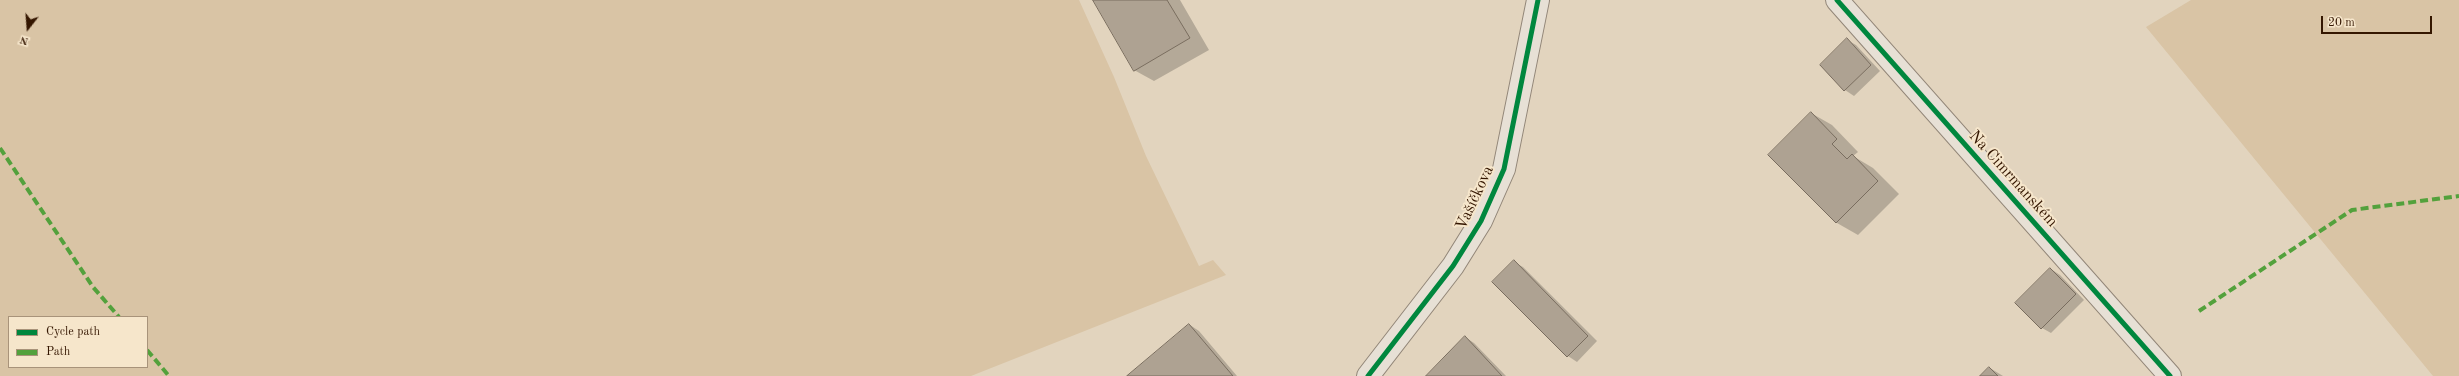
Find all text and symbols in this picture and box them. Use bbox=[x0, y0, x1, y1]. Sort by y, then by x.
north arrow bbox=[8, 8, 48, 48]
scale bar bbox=[2323, 8, 2434, 34]
text: 20 m bbox=[2328, 17, 2355, 29]
text: N bbox=[19, 33, 30, 46]
street label: Na Cimrmanském bbox=[1965, 127, 2061, 231]
street label: Vašíčkova bbox=[1452, 163, 1498, 233]
legend bbox=[8, 316, 148, 368]
text: Cycle path bbox=[46, 326, 100, 338]
text: Path bbox=[46, 346, 70, 358]

